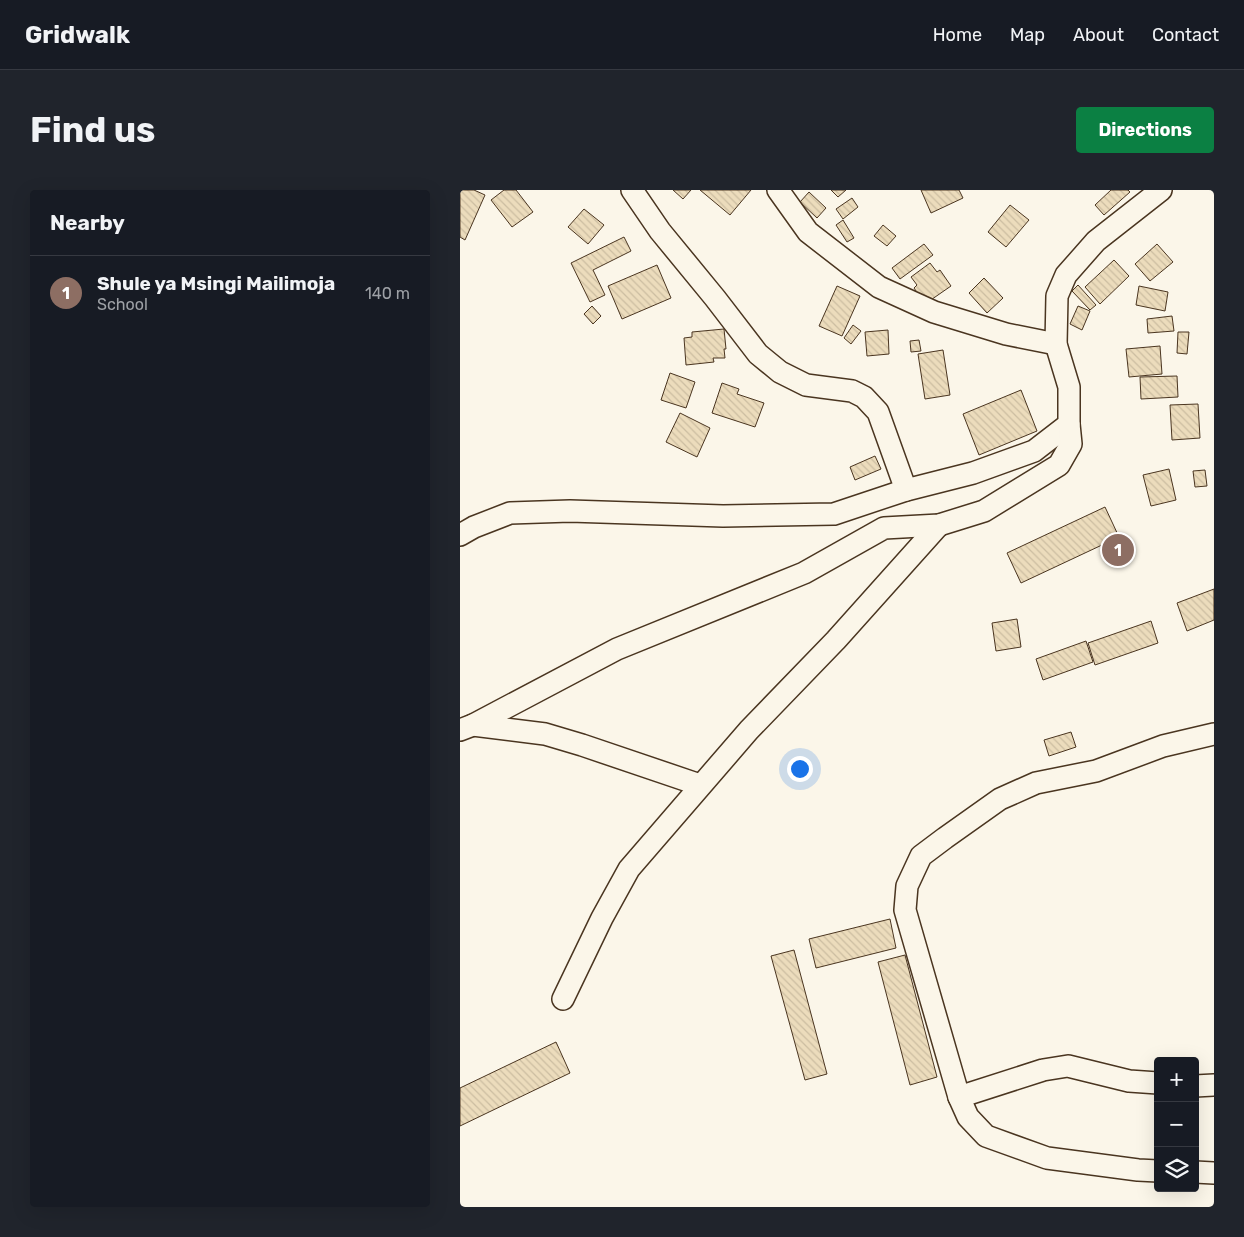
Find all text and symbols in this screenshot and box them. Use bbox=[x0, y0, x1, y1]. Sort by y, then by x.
text: Gridwalk bbox=[25, 21, 130, 49]
text: Home bbox=[933, 24, 982, 46]
text: Map bbox=[1010, 24, 1045, 46]
text: About bbox=[1073, 24, 1124, 46]
text: Contact bbox=[1152, 24, 1219, 46]
button: Directions bbox=[1076, 107, 1214, 153]
text: Find us bbox=[30, 109, 155, 151]
text: Nearby bbox=[50, 210, 125, 235]
text: Shule ya Msingi Mailimoja bbox=[97, 272, 335, 295]
text: 1 bbox=[62, 284, 70, 303]
text: 140 m bbox=[365, 284, 410, 303]
text: School bbox=[97, 295, 148, 314]
pin: 1 bbox=[1102, 531, 1134, 569]
your location bbox=[787, 756, 813, 782]
map controls bbox=[1154, 1057, 1199, 1192]
button: + bbox=[1154, 1057, 1199, 1102]
button: − bbox=[1154, 1102, 1199, 1147]
button: layers bbox=[1154, 1147, 1199, 1192]

